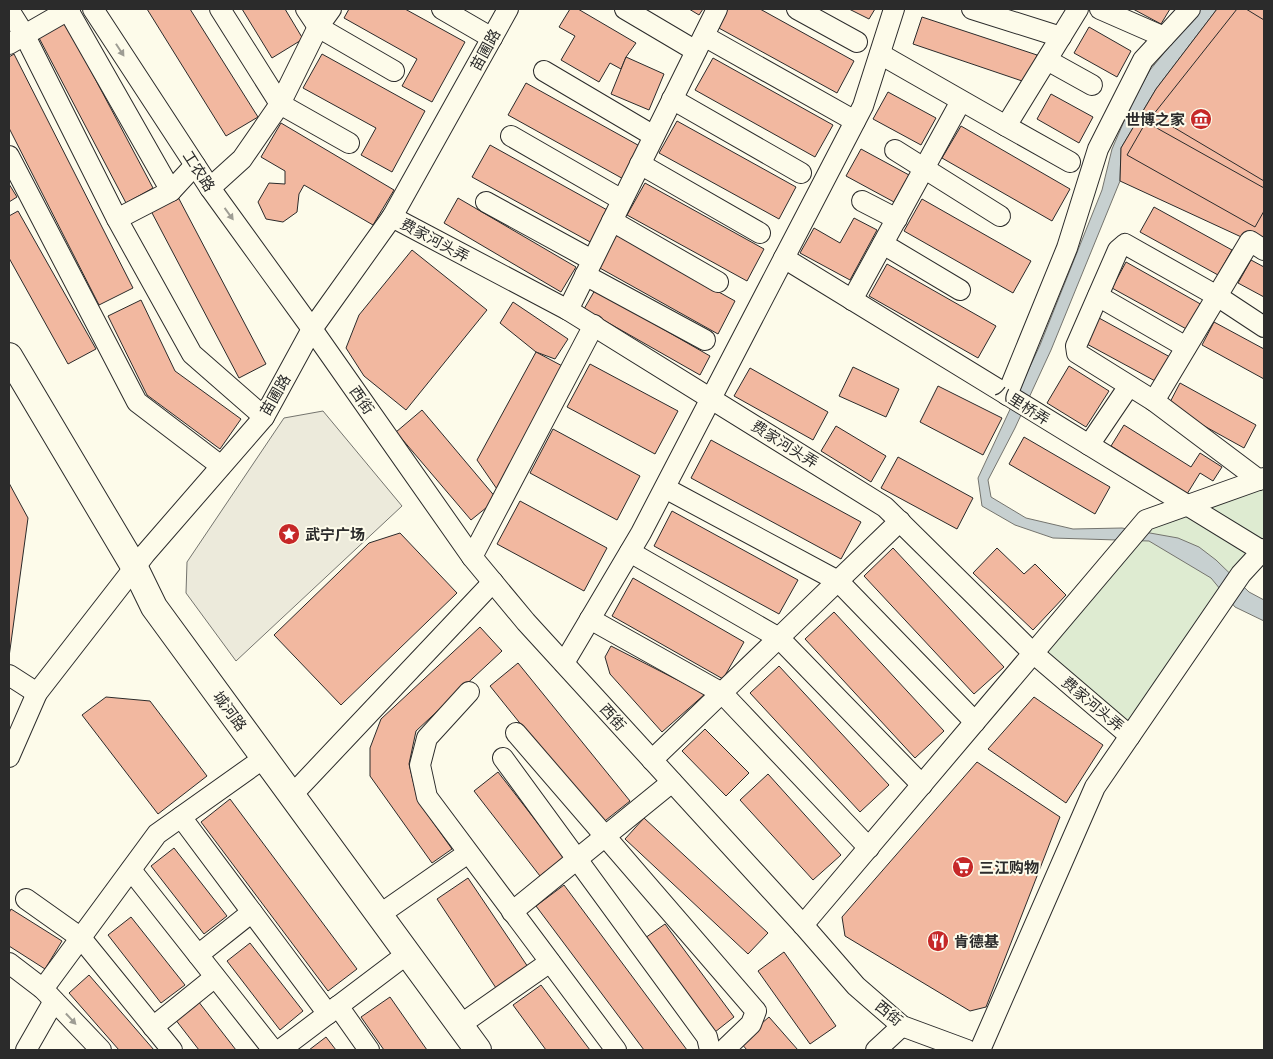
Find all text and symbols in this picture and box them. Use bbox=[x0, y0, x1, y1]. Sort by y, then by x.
street label: 苗圃路 bbox=[467, 26, 503, 74]
one-way arrow bbox=[115, 43, 125, 56]
museum icon: 世博之家 bbox=[1189, 107, 1213, 131]
place label: 世博之家 bbox=[1125, 111, 1185, 128]
street label: 工农路 bbox=[180, 147, 218, 195]
one-way arrow bbox=[224, 207, 234, 221]
street label: 费家河头弄 bbox=[398, 215, 472, 265]
street label: 苗圃路 bbox=[256, 371, 294, 419]
street label: 八里桥弄 bbox=[993, 382, 1053, 428]
street label: 西街 bbox=[346, 383, 378, 417]
street label: 费家河头弄 bbox=[749, 417, 821, 471]
place icon: 武宁广场 bbox=[277, 522, 301, 546]
place label: 武宁广场 bbox=[305, 526, 365, 543]
street label: 费家河头弄 bbox=[1059, 673, 1127, 735]
street label: 城河路 bbox=[210, 688, 250, 734]
street label: 西街 bbox=[597, 700, 629, 734]
supermarket icon: 三江购物 bbox=[951, 855, 975, 879]
place label: 三江购物 bbox=[979, 859, 1039, 876]
restaurant icon: 肯德基 bbox=[926, 929, 950, 953]
place label: 肯德基 bbox=[954, 933, 999, 950]
street label: 西街 bbox=[872, 997, 906, 1029]
one-way arrow bbox=[65, 1012, 77, 1024]

